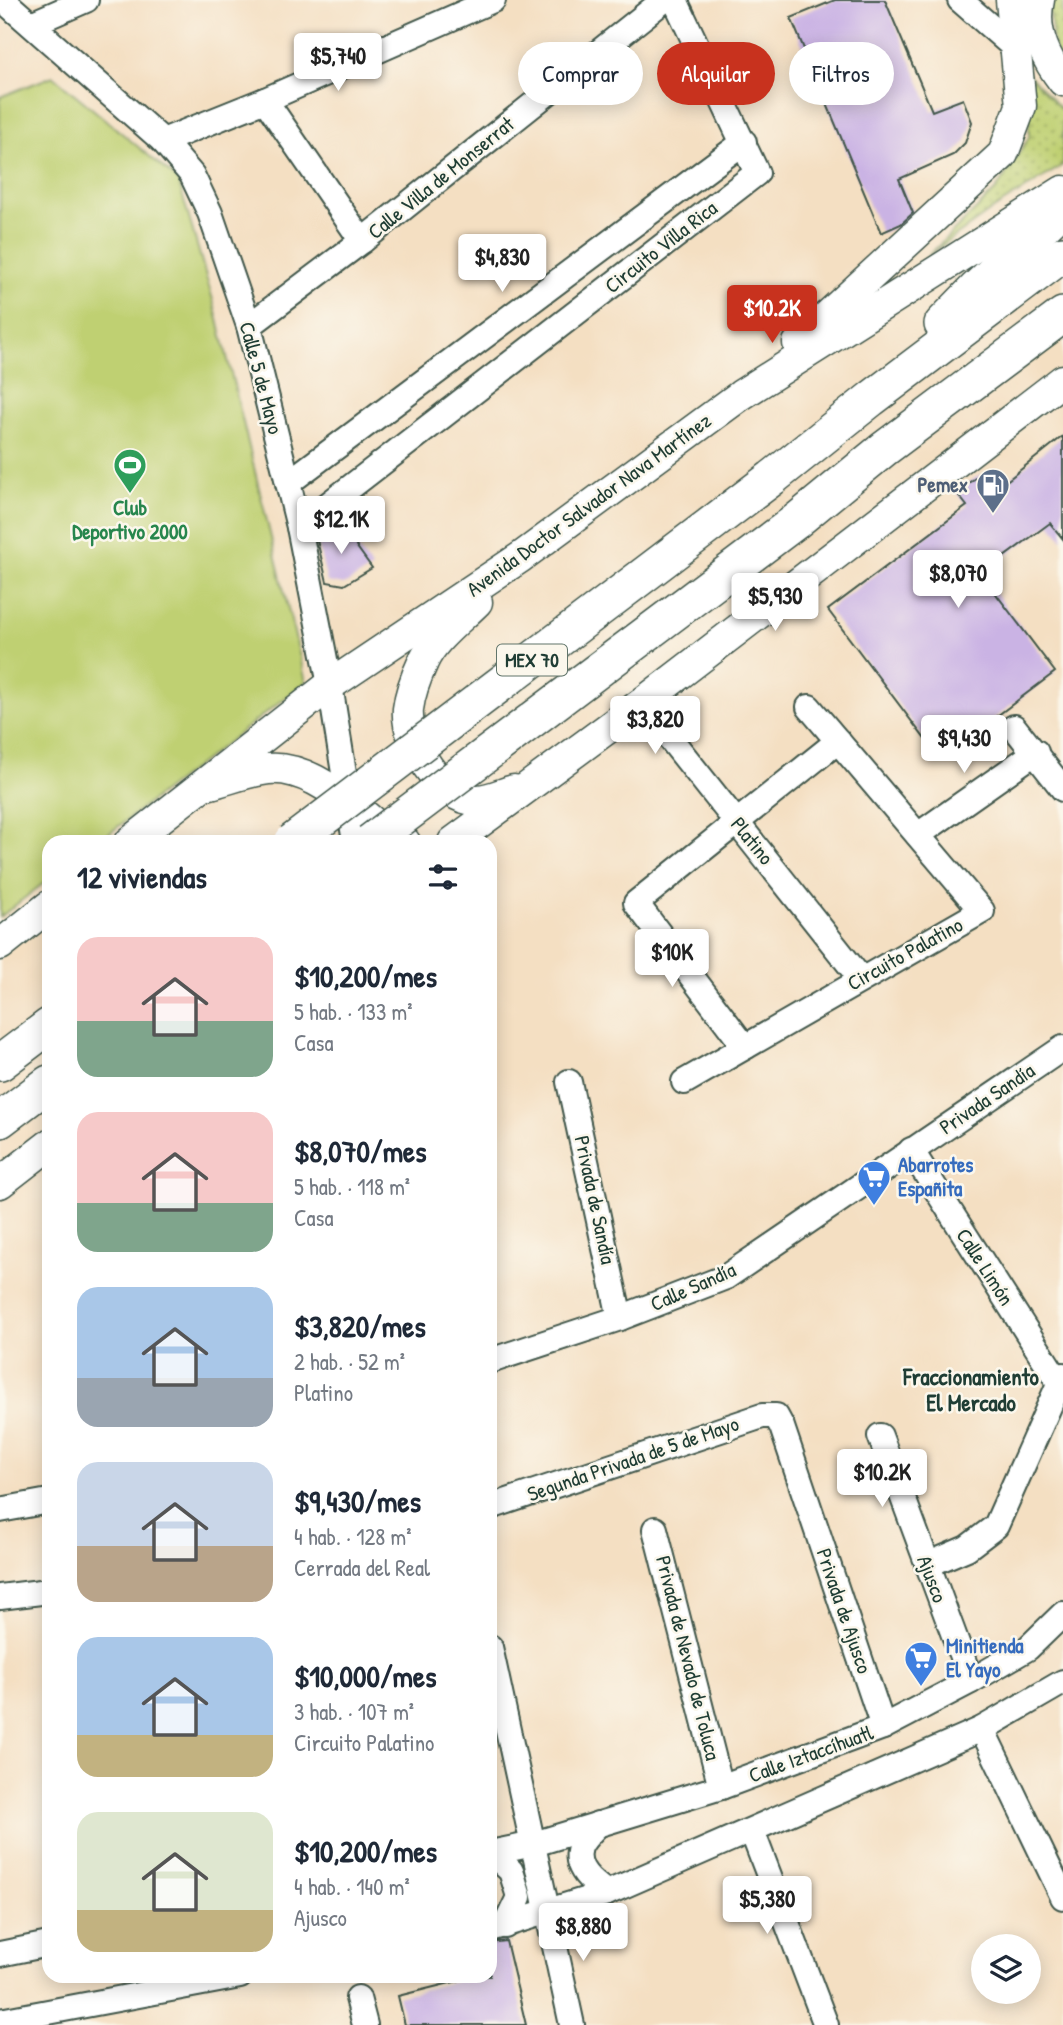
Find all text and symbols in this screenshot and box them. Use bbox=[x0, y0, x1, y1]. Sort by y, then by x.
pin: $5,740 bbox=[281, 34, 395, 93]
text: $5,740 bbox=[310, 40, 366, 71]
chip: Comprar bbox=[518, 42, 643, 105]
chip: Alquilar bbox=[657, 42, 775, 105]
chip: Filtros bbox=[789, 42, 894, 105]
street label: Calle Villa de Monserrat bbox=[361, 109, 521, 246]
street label: Circuito Villa Rica bbox=[598, 194, 723, 300]
pin: $4,830 bbox=[445, 234, 559, 294]
text: $4,830 bbox=[474, 241, 530, 272]
pin: $10.2K bbox=[715, 286, 829, 345]
text: $10.2K bbox=[743, 292, 801, 323]
street label: Calle 5 de Mayo bbox=[233, 319, 290, 437]
street label: Avenida Doctor Salvador Nava Martínez bbox=[461, 406, 717, 603]
sports icon: Club Deportivo 2000 bbox=[111, 446, 149, 495]
fuel station icon: Pemex bbox=[974, 466, 1012, 515]
place label: Pemex bbox=[917, 470, 968, 499]
place label: Club Deportivo 2000 bbox=[72, 493, 188, 547]
pin: $12.1K bbox=[284, 496, 398, 556]
text: $12.1K bbox=[313, 503, 369, 534]
pin: $8,070 bbox=[901, 550, 1015, 610]
text: $8,070 bbox=[929, 557, 987, 588]
pin: $5,930 bbox=[718, 574, 832, 633]
text: $5,930 bbox=[747, 580, 803, 611]
road number: MEX 70 bbox=[497, 645, 567, 676]
pin: $3,820 bbox=[598, 696, 712, 756]
text: $3,820 bbox=[626, 703, 684, 734]
pin: $9,430 bbox=[907, 716, 1021, 775]
text: $9,430 bbox=[937, 722, 991, 753]
street label: Platino bbox=[724, 811, 781, 871]
text: 12 viviendas bbox=[77, 857, 207, 897]
icon: filters bbox=[424, 858, 462, 896]
street label: Circuito Palatino bbox=[842, 910, 968, 997]
pin: $10K bbox=[631, 930, 713, 989]
text: $10K bbox=[651, 936, 693, 967]
text: $10,200/mes bbox=[294, 956, 437, 996]
icon: home bbox=[133, 965, 217, 1049]
text: 5 hab. · 133 m² bbox=[294, 996, 412, 1027]
text: Casa bbox=[294, 1027, 334, 1058]
street label: Privada Sandía bbox=[933, 1056, 1040, 1141]
text: $8,070/mes bbox=[294, 1131, 427, 1171]
street label: Privada de Sandía bbox=[568, 1133, 623, 1267]
icon: home bbox=[133, 1140, 217, 1224]
place label: Abarrotes Españita bbox=[898, 1150, 973, 1204]
supermarket icon: Abarrotes Españita bbox=[855, 1158, 893, 1207]
text: 5 hab. · 118 m² bbox=[294, 1171, 410, 1202]
text: Casa bbox=[294, 1202, 334, 1233]
street label: Calle Limón bbox=[950, 1222, 1021, 1311]
street label: Calle Sandía bbox=[646, 1255, 740, 1318]
text: $3,820/mes bbox=[294, 1306, 426, 1346]
icon: home bbox=[133, 1315, 217, 1399]
text: 2 hab. · 52 m² bbox=[294, 1346, 405, 1377]
district label: Fraccionamiento El Mercado bbox=[902, 1361, 1040, 1418]
text: Platino bbox=[294, 1377, 353, 1408]
street label: Segunda Privada de 5 de Mayo bbox=[523, 1409, 742, 1508]
pin: $10.2K bbox=[825, 1450, 939, 1509]
text: $10.2K bbox=[853, 1456, 911, 1487]
text: $9,430/mes bbox=[294, 1481, 421, 1521]
icon: home bbox=[133, 1490, 217, 1574]
text: 4 hab. · 128 m² bbox=[294, 1521, 411, 1552]
street label: Privada de Ajusco bbox=[810, 1544, 879, 1677]
street label: Ajusco bbox=[910, 1551, 955, 1607]
text: Cerrada del Real bbox=[294, 1552, 430, 1583]
street label: Privada de Nevado de Toluca bbox=[649, 1553, 728, 1763]
place label: Minitienda El Yayo bbox=[946, 1631, 1024, 1685]
supermarket icon: Minitienda El Yayo bbox=[902, 1639, 940, 1688]
text: $10,000/mes bbox=[294, 1656, 437, 1696]
icon: home bbox=[133, 1665, 217, 1749]
text: 3 hab. · 107 m² bbox=[294, 1696, 414, 1727]
street label: Calle Iztaccíhuatl bbox=[744, 1717, 878, 1789]
text: Circuito Palatino bbox=[294, 1727, 434, 1758]
text: $10,200/mes bbox=[294, 1831, 437, 1871]
icon: home bbox=[133, 1840, 217, 1924]
text: 4 hab. · 140 m² bbox=[294, 1871, 410, 1902]
pin: $5,380 bbox=[710, 1876, 824, 1936]
text: $5,380 bbox=[739, 1883, 795, 1914]
text: Ajusco bbox=[294, 1902, 347, 1933]
pin: $8,880 bbox=[526, 1904, 640, 1963]
text: $8,880 bbox=[555, 1910, 611, 1941]
map controls bbox=[971, 1934, 1041, 2004]
button: layers bbox=[971, 1934, 1041, 2004]

